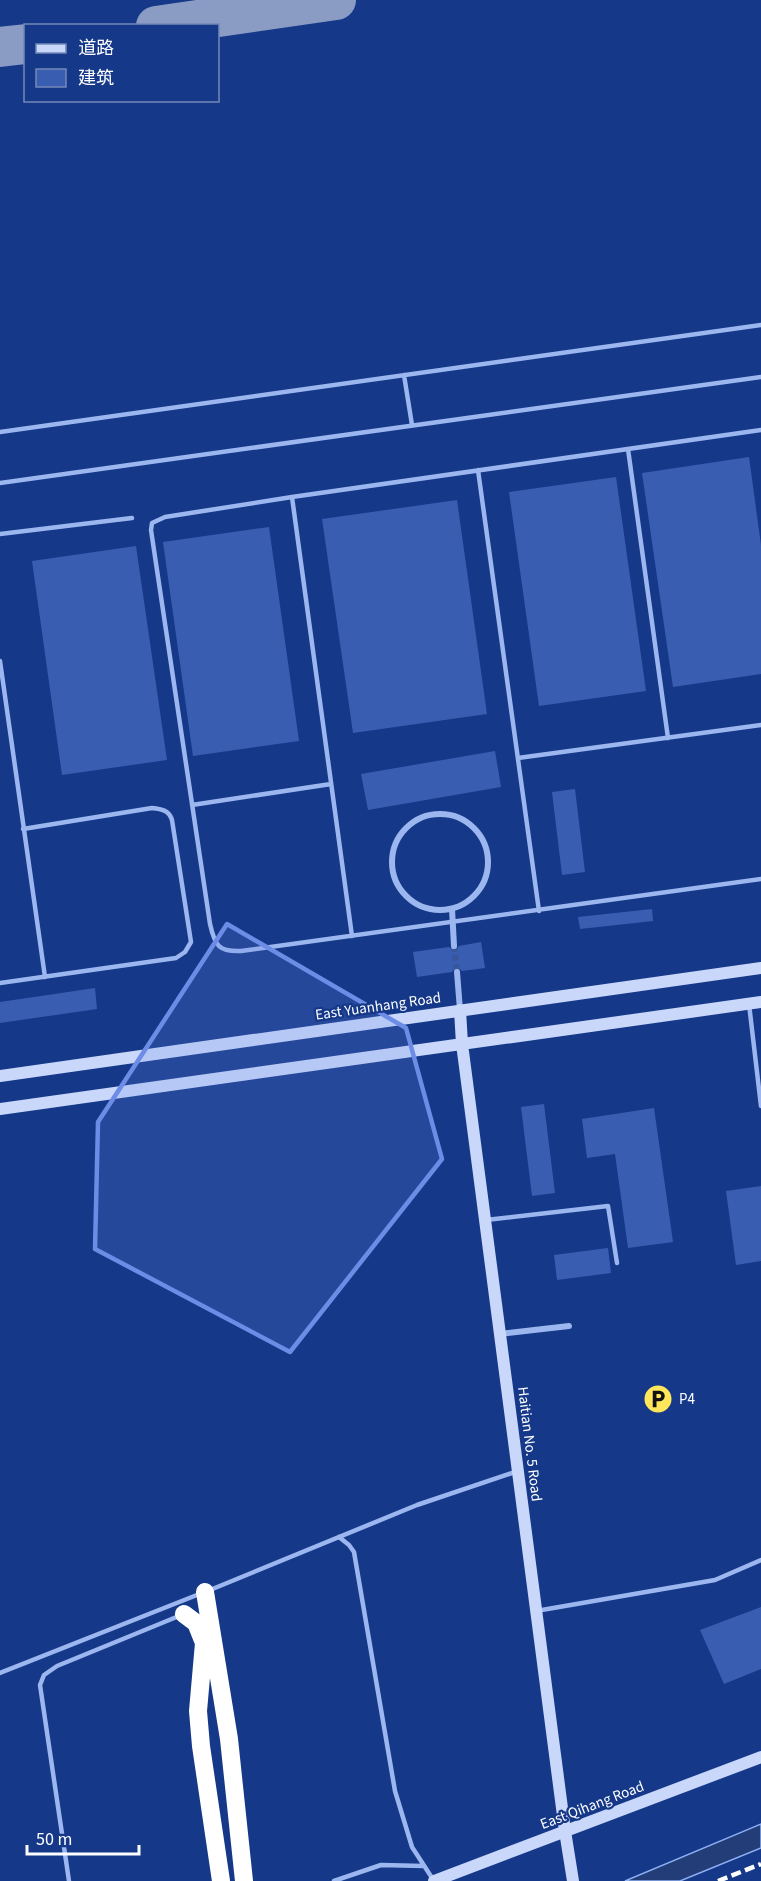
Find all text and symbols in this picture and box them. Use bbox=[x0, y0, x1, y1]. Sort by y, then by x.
legend bbox=[24, 24, 219, 102]
text: 道路 bbox=[78, 36, 114, 61]
text: 建筑 bbox=[78, 66, 114, 91]
street label: East Yuanhang Road bbox=[314, 987, 442, 1026]
parking icon: P4 bbox=[642, 1383, 674, 1415]
street label: Haitian No. 5 Road bbox=[512, 1385, 547, 1503]
place label: P4 bbox=[679, 1389, 695, 1410]
street label: East Qihang Road bbox=[537, 1776, 647, 1835]
scale bar bbox=[27, 1818, 140, 1856]
text: 50 m bbox=[36, 1827, 72, 1852]

